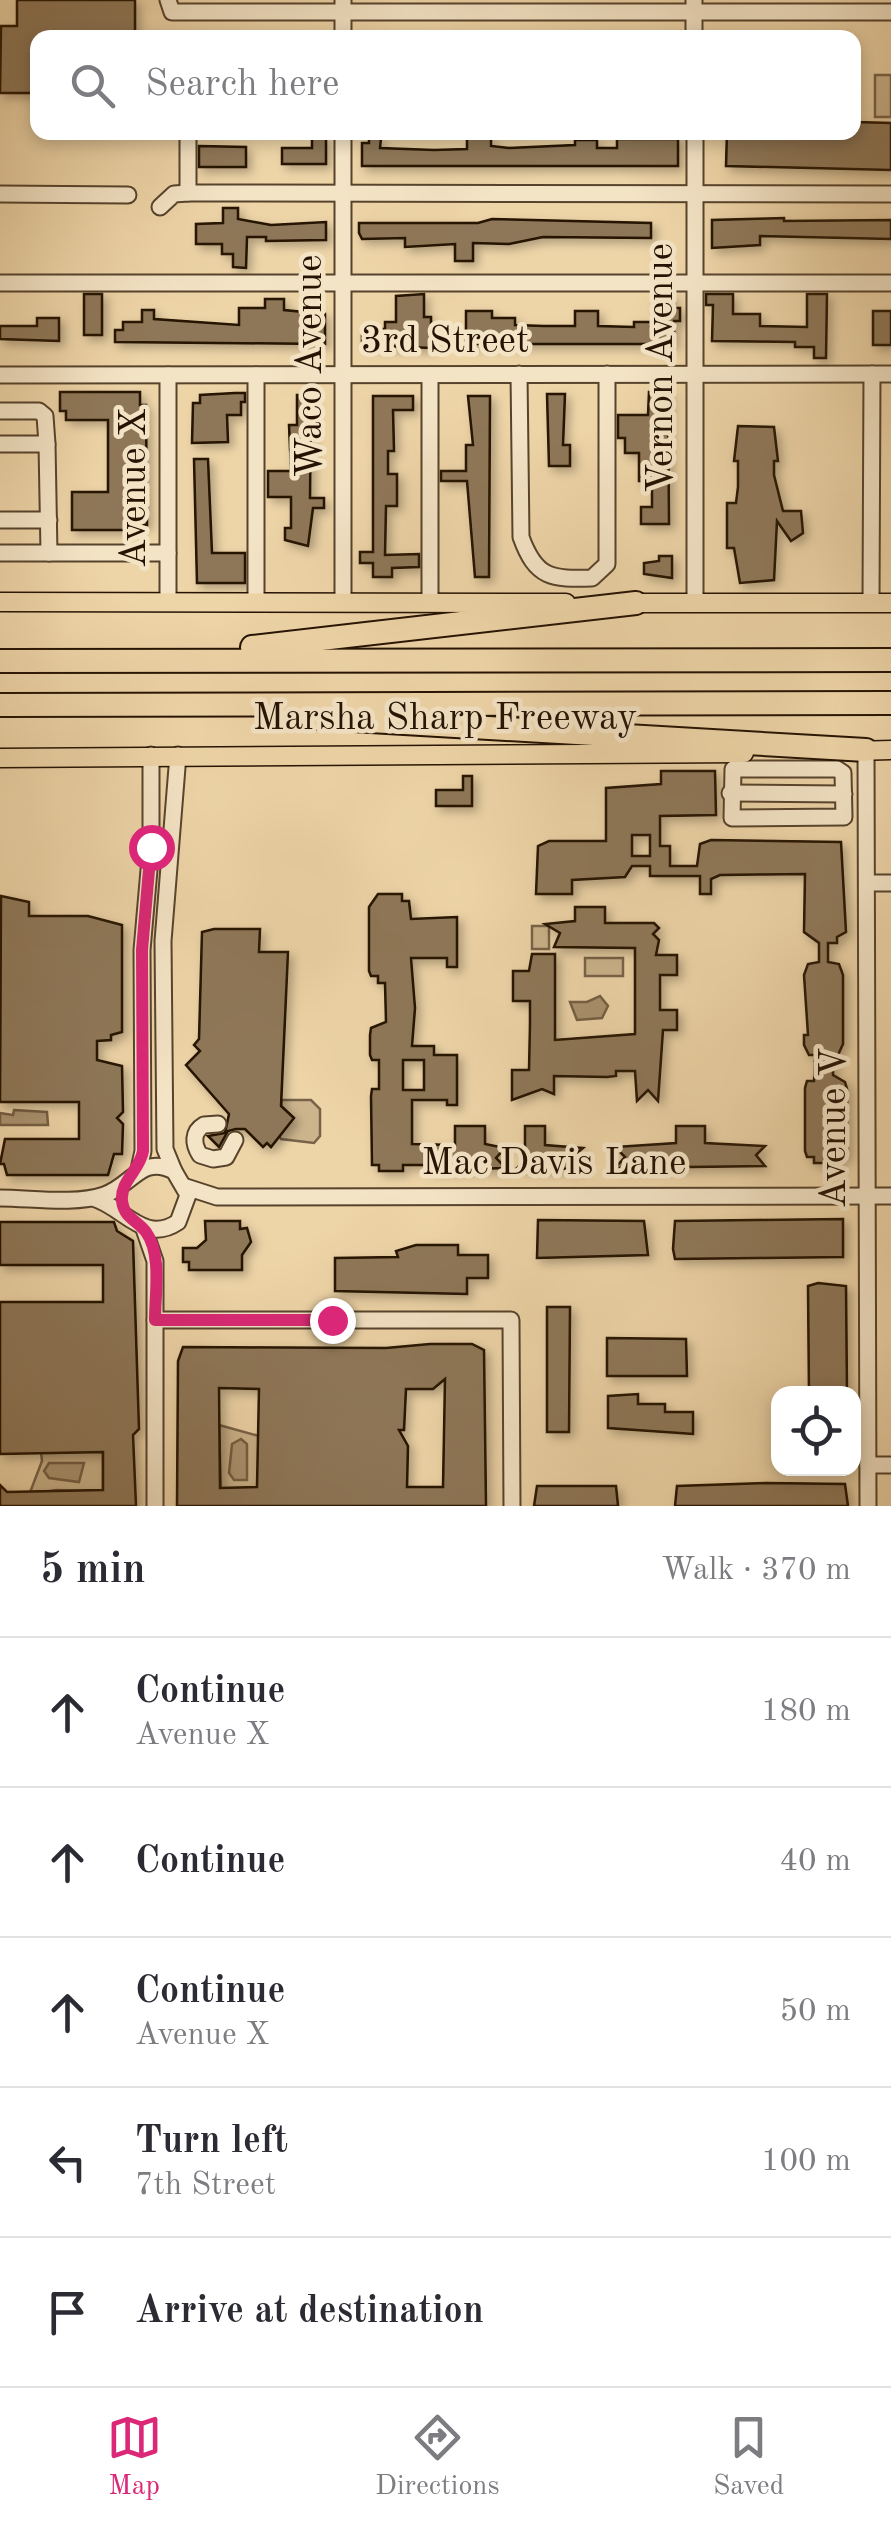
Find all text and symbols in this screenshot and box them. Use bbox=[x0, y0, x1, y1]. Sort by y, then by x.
search box bbox=[30, 30, 861, 140]
icon: search bbox=[65, 58, 120, 113]
text: Search here bbox=[145, 66, 340, 104]
street label: Vernon Avenue bbox=[643, 243, 681, 493]
street label: Waco Avenue bbox=[292, 254, 330, 478]
street label: 3rd Street bbox=[361, 323, 529, 361]
street label: Avenue X bbox=[116, 408, 154, 568]
street label: Marsha Sharp Freeway bbox=[253, 700, 637, 738]
route start bbox=[129, 825, 175, 871]
street label: Avenue V bbox=[816, 1048, 854, 1208]
street label: Mac Davis Lane bbox=[422, 1145, 686, 1183]
route end bbox=[310, 1298, 356, 1344]
map controls bbox=[771, 1386, 861, 1476]
button: locate bbox=[771, 1386, 861, 1476]
text: 5 min bbox=[40, 1550, 146, 1592]
text: Walk · 370 m bbox=[661, 1555, 851, 1587]
text: Continue bbox=[135, 1673, 285, 1711]
icon: ahead bbox=[40, 1685, 95, 1740]
text: 180 m bbox=[761, 1696, 851, 1728]
text: Avenue X bbox=[135, 1720, 270, 1752]
icon: ahead bbox=[40, 1835, 95, 1890]
text: Continue bbox=[135, 1843, 285, 1881]
text: 40 m bbox=[780, 1846, 851, 1878]
text: Continue bbox=[135, 1973, 285, 2011]
icon: ahead bbox=[40, 1985, 95, 2040]
text: 50 m bbox=[780, 1996, 851, 2028]
text: Avenue X bbox=[135, 2020, 270, 2052]
text: Turn left bbox=[135, 2123, 288, 2161]
icon: left bbox=[40, 2135, 95, 2190]
text: 100 m bbox=[761, 2146, 851, 2178]
text: 7th Street bbox=[135, 2170, 276, 2202]
icon: arrive bbox=[40, 2285, 95, 2340]
text: Arrive at destination bbox=[135, 2293, 484, 2331]
tab: Map bbox=[107, 2410, 162, 2505]
tab: Directions bbox=[375, 2410, 500, 2505]
tab: Saved bbox=[713, 2410, 784, 2505]

